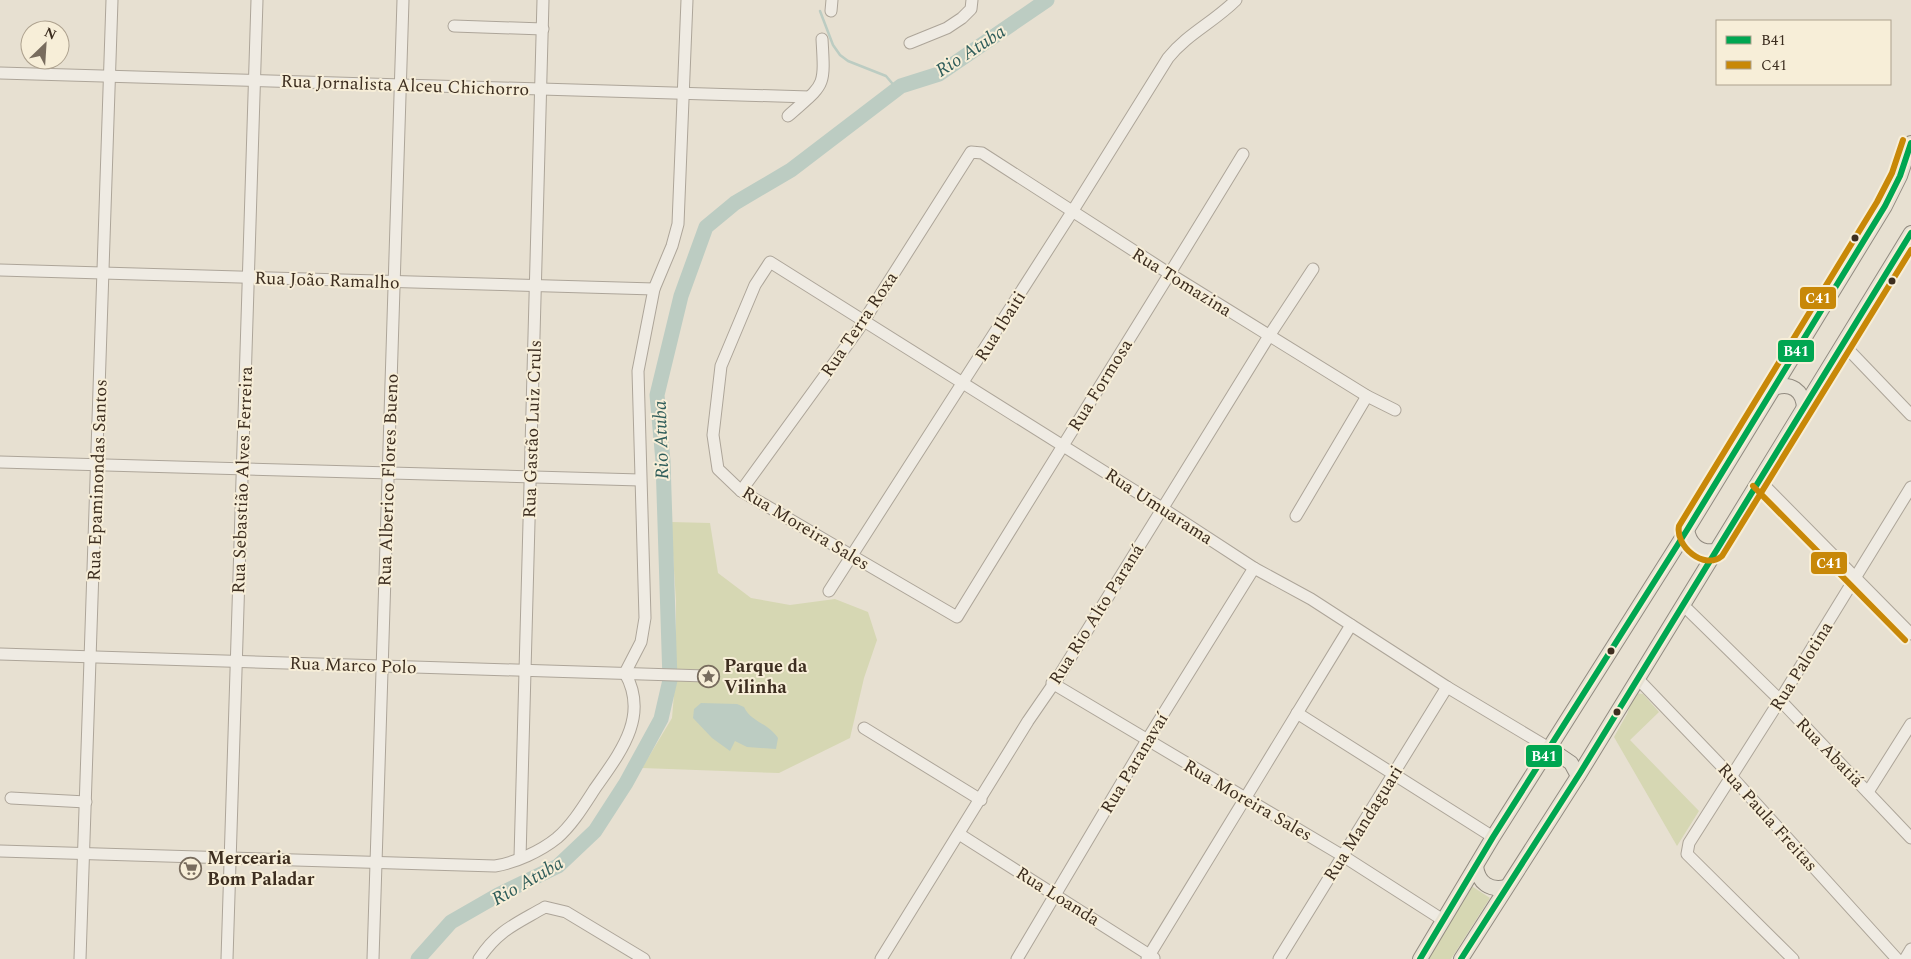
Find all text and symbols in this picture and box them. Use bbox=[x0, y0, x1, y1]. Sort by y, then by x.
water label: Rio Atuba bbox=[930, 17, 1012, 85]
north arrow bbox=[20, 20, 70, 70]
legend bbox=[1716, 20, 1891, 85]
text: N bbox=[41, 22, 60, 46]
text: B41 bbox=[1761, 29, 1786, 52]
text: C41 bbox=[1761, 54, 1787, 77]
street label: Rua Jornalista Alceu Chichorro bbox=[280, 68, 530, 103]
unlabelled marker bbox=[1850, 233, 1860, 243]
street label: Rua Tomazina bbox=[1126, 241, 1237, 324]
street label: Rua João Ramalho bbox=[254, 264, 400, 297]
street label: Rua Terra Roxa bbox=[814, 266, 905, 382]
unlabelled marker bbox=[1887, 276, 1897, 286]
street label: Rua Ibaiti bbox=[968, 286, 1033, 367]
line badge: C41 bbox=[1799, 286, 1837, 310]
text: C41 bbox=[1805, 288, 1831, 309]
street label: Rua Formosa bbox=[1061, 334, 1140, 437]
street label: Rua Gastão Luiz Cruls bbox=[516, 339, 549, 519]
line badge: B41 bbox=[1777, 339, 1815, 363]
text: B41 bbox=[1783, 341, 1809, 362]
street label: Rua Sebastião Alves Ferreira bbox=[225, 366, 260, 594]
street label: Rua Alberico Flores Bueno bbox=[371, 373, 406, 587]
street label: Rua Epaminondas Santos bbox=[80, 379, 115, 581]
water label: Rio Atuba bbox=[646, 400, 677, 480]
street label: Rua Umuarama bbox=[1099, 461, 1218, 552]
street label: Rua Moreira Sales bbox=[737, 480, 875, 577]
street label: Rua Rio Alto Paraná bbox=[1042, 538, 1151, 690]
line badge: C41 bbox=[1810, 551, 1848, 575]
text: C41 bbox=[1816, 553, 1842, 574]
street label: Rua Palotina bbox=[1763, 616, 1840, 716]
unlabelled marker bbox=[1606, 646, 1616, 656]
street label: Rua Marco Polo bbox=[289, 650, 417, 681]
place label: Parque da Vilinha bbox=[724, 653, 808, 701]
place icon: Parque da Vilinha bbox=[696, 664, 720, 688]
street label: Rua Paranavaí bbox=[1094, 706, 1176, 819]
unlabelled marker bbox=[1612, 707, 1622, 717]
street label: Rua Abatiá bbox=[1789, 711, 1870, 794]
line badge: B41 bbox=[1525, 744, 1563, 768]
text: B41 bbox=[1531, 746, 1557, 767]
street label: Rua Moreira Sales bbox=[1178, 753, 1317, 848]
street label: Rua Paula Freitas bbox=[1711, 757, 1824, 878]
street label: Rua Mandaguari bbox=[1317, 760, 1410, 886]
place label: Mercearia Bom Paladar bbox=[207, 845, 315, 893]
water label: Rio Atuba bbox=[486, 849, 569, 914]
supermarket icon: Mercearia Bom Paladar bbox=[179, 856, 203, 880]
street label: Rua Loanda bbox=[1010, 860, 1105, 933]

